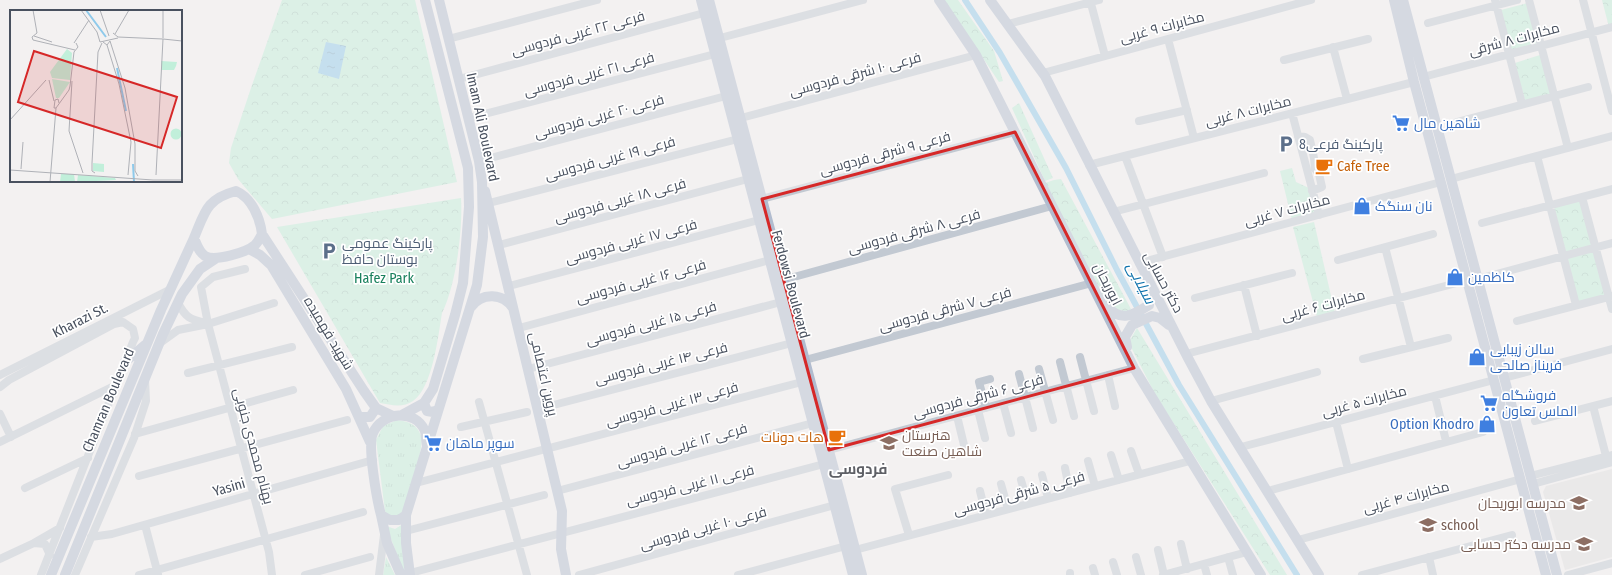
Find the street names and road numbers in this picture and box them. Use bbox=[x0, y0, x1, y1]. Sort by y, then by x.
street label: فرعی ۲۲ غربی فردوسی bbox=[509, 7, 647, 60]
street label: مخابرات ۹ غربی bbox=[1118, 8, 1206, 47]
street label: مخابرات ۸ شرقی bbox=[1467, 19, 1561, 60]
street label: فرعی ۲۱ غربی فردوسی bbox=[522, 49, 656, 100]
street label: فرعی ۱۰ شرقی فردوسی bbox=[787, 49, 923, 100]
street label: Imam Ali Boulevard bbox=[463, 71, 502, 183]
street label: فرعی ۲۰ غربی فردوسی bbox=[532, 91, 666, 142]
street label: مخابرات ۸ غربی bbox=[1203, 93, 1293, 130]
street label: فرعی ۹ شرقی فردوسی bbox=[818, 128, 953, 179]
street label: فرعی ۱۹ غربی فردوسی bbox=[543, 133, 677, 184]
street label: فرعی ۱۸ غربی فردوسی bbox=[552, 175, 688, 226]
street label: مخابرات ۷ غربی bbox=[1242, 191, 1332, 230]
street label: فرعی ۸ شرقی فردوسی bbox=[846, 206, 982, 257]
street label: فرعی ۱۷ غربی فردوسی bbox=[563, 216, 699, 267]
street label: Ferdowsi Boulevard bbox=[768, 228, 813, 340]
street label: دکتر حسابی bbox=[1140, 249, 1187, 316]
street label: فرعی ۱۶ غربی فردوسی bbox=[574, 256, 708, 307]
street label: ابوریحان bbox=[1090, 260, 1125, 308]
street label: فرعی ۷ شرقی فردوسی bbox=[877, 284, 1013, 335]
street label: مخابرات ۶ غربی bbox=[1279, 286, 1367, 325]
street label: شهید فهمیده bbox=[300, 293, 357, 373]
street label: فرعی ۱۵ غربی فردوسی bbox=[584, 298, 718, 349]
street label: Kharazi St. bbox=[50, 299, 111, 342]
street label: پروین اعتصامی bbox=[525, 330, 562, 418]
street label: فرعی ۱۴ غربی فردوسی bbox=[593, 339, 729, 388]
street label: Chamran Boulevard bbox=[79, 345, 138, 455]
street label: فرعی ۶ شرقی فردوسی bbox=[911, 371, 1045, 422]
street label: فرعی ۱۳ غربی فردوسی bbox=[604, 379, 740, 430]
street label: مخابرات ۵ غربی bbox=[1320, 382, 1408, 421]
street label: بهنام محمدی جنوبی bbox=[229, 386, 277, 506]
street label: فرعی ۱۲ غربی فردوسی bbox=[615, 420, 749, 471]
street label: فرعی ۱۱ غربی فردوسی bbox=[624, 461, 756, 510]
street label: فرعی ۵ شرقی فردوسی bbox=[951, 468, 1087, 519]
street label: Yasini bbox=[211, 475, 247, 500]
street label: مخابرات ۴ غربی bbox=[1361, 478, 1451, 517]
street label: فرعی ۱۰ غربی فردوسی bbox=[638, 503, 768, 554]

